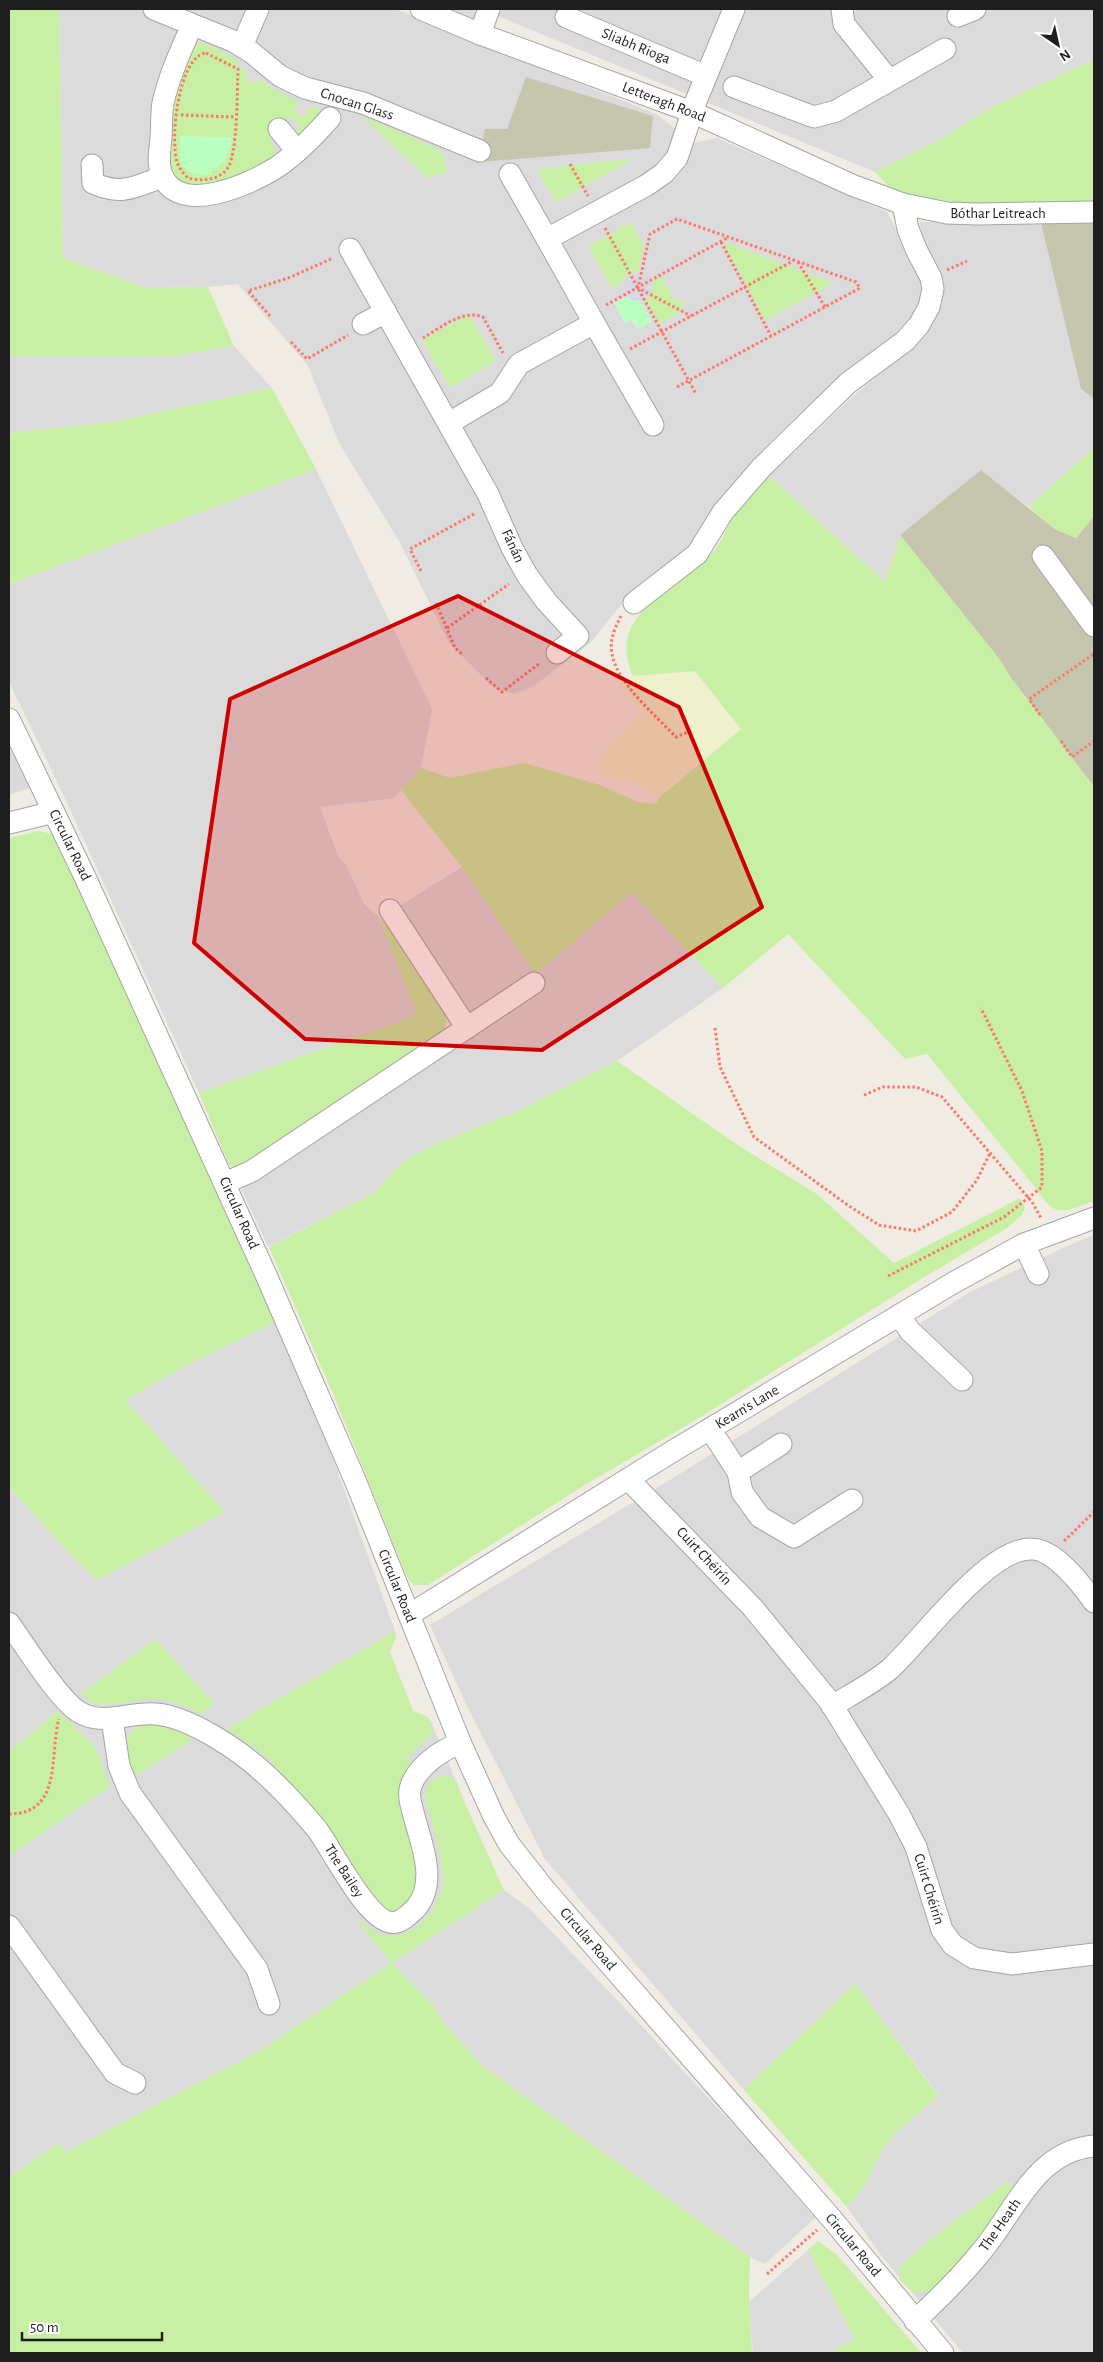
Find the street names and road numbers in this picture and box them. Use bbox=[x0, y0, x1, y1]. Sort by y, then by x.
street label: Sliabh Rioga bbox=[600, 25, 673, 67]
street label: Letteragh Road bbox=[620, 79, 708, 125]
street label: Cnocan Glass bbox=[319, 85, 395, 123]
street label: Bóthar Leitreach bbox=[950, 206, 1046, 221]
street label: Fánán bbox=[499, 527, 527, 565]
street label: Circular Road bbox=[46, 807, 94, 883]
street label: Circular Road bbox=[216, 1175, 262, 1252]
street label: Kearn's Lane bbox=[713, 1382, 782, 1432]
street label: Cuirt Chéirín bbox=[673, 1524, 735, 1588]
street label: Circular Road bbox=[376, 1547, 419, 1625]
street label: The Bailey bbox=[321, 1842, 367, 1901]
street label: Cuirt Chéirín bbox=[911, 1852, 947, 1926]
street label: Circular Road bbox=[557, 1905, 619, 1973]
street label: The Heath bbox=[976, 2196, 1024, 2254]
street label: Circular Road bbox=[822, 2211, 884, 2280]

